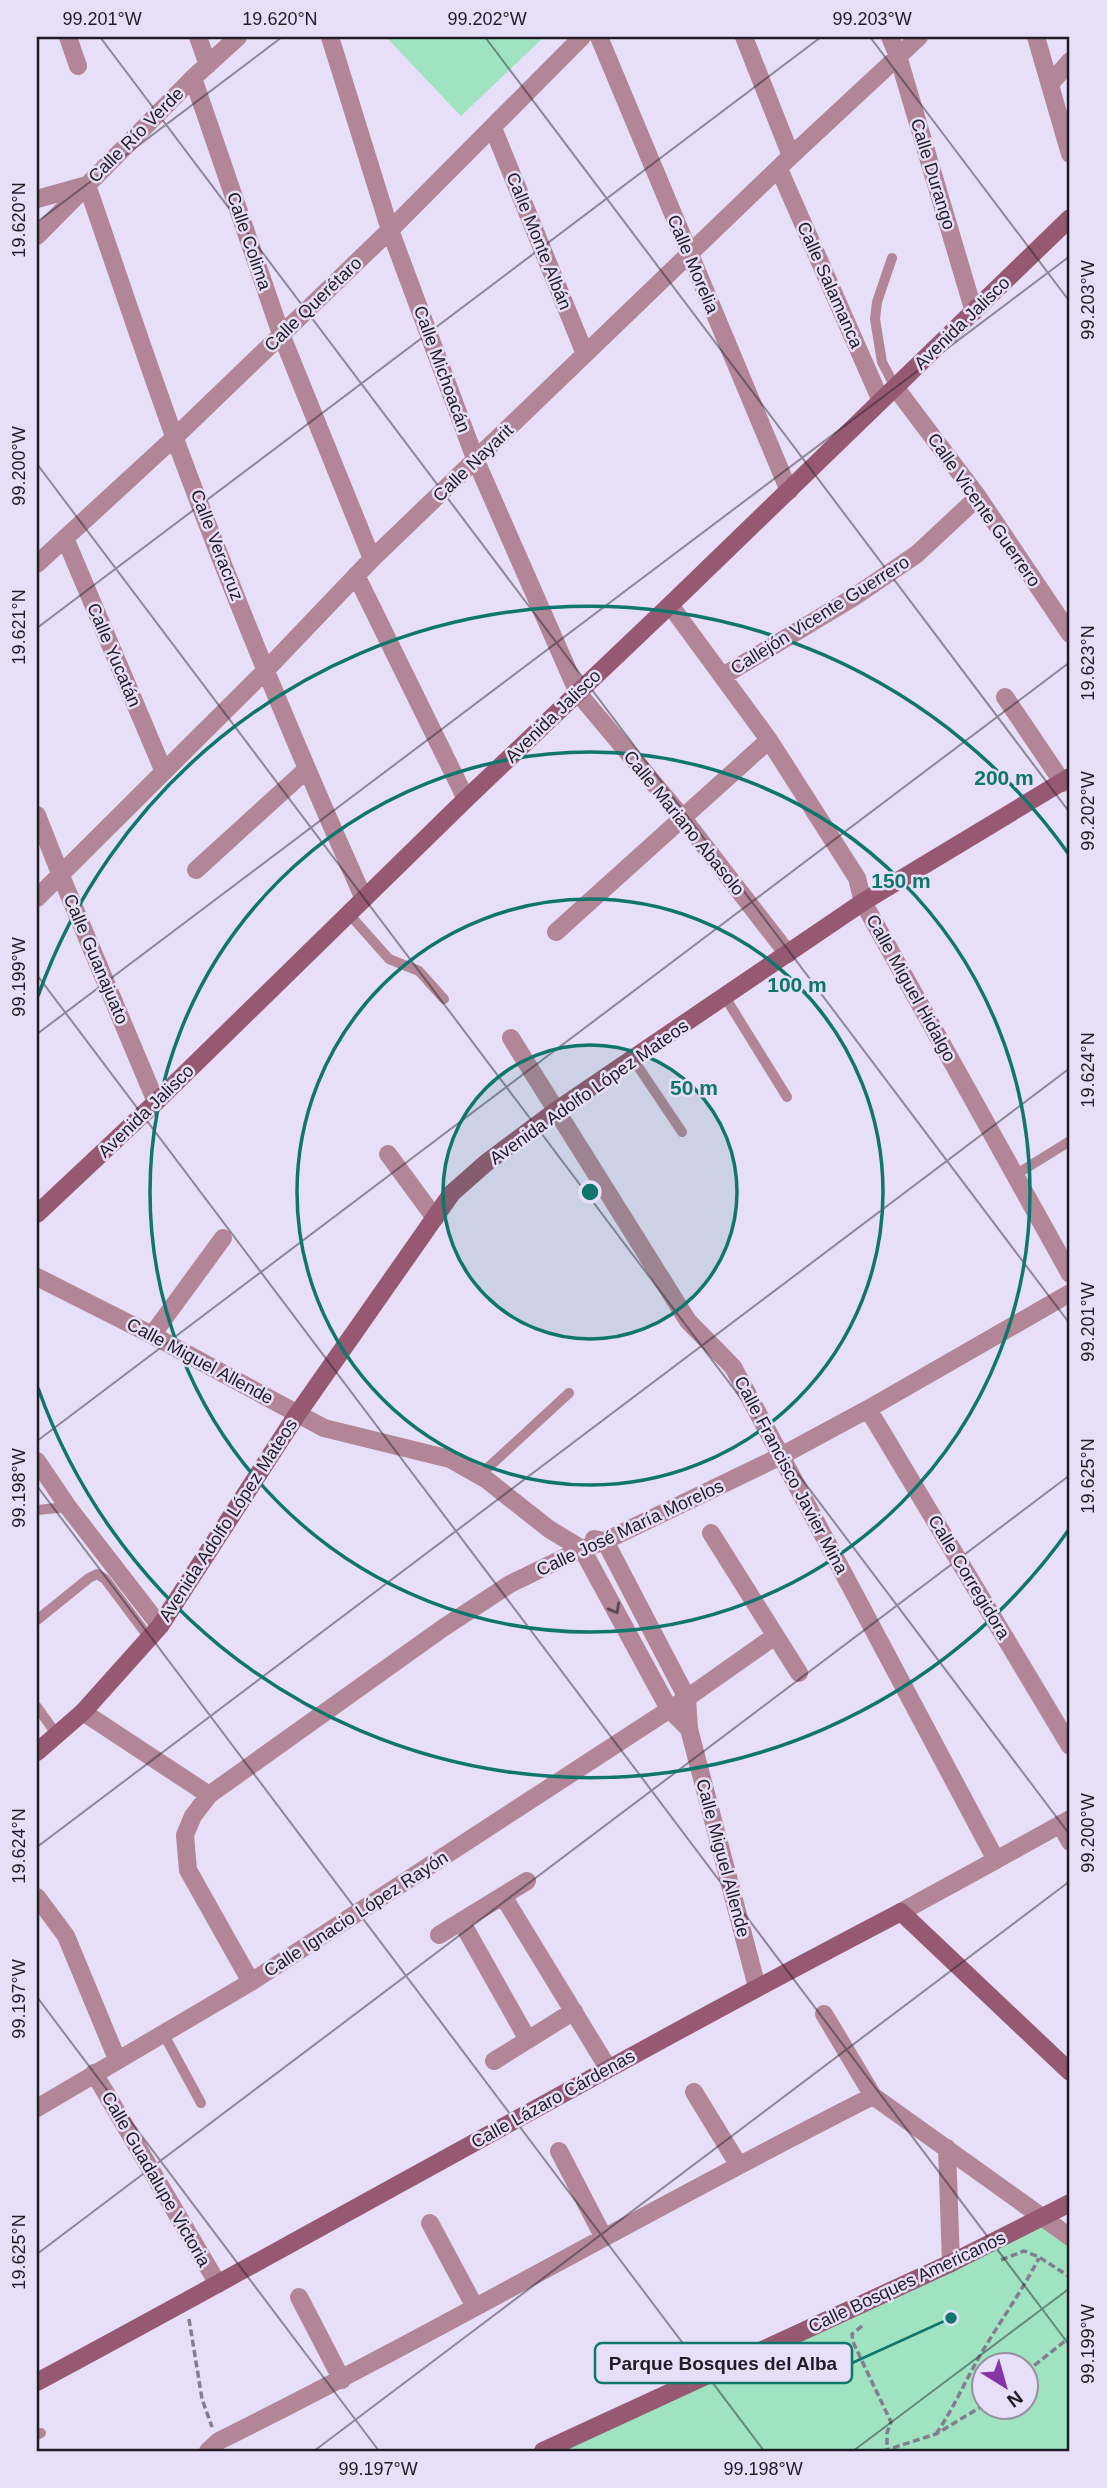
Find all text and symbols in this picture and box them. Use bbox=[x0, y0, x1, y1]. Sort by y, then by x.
text: 99.201°W bbox=[62, 9, 142, 29]
text: 19.620°N bbox=[242, 9, 318, 29]
text: 99.202°W bbox=[447, 9, 527, 29]
text: 99.203°W bbox=[832, 9, 912, 29]
street label: Calle Río Verde bbox=[84, 83, 188, 187]
street label: Calle Durango bbox=[907, 116, 959, 232]
street label: Calle Monte Albán bbox=[502, 170, 576, 312]
text: 19.620°N bbox=[9, 182, 29, 258]
street label: Calle Colima bbox=[223, 190, 275, 293]
street label: Calle Morelia bbox=[663, 212, 723, 317]
street label: Calle Salamanca bbox=[793, 219, 867, 352]
street label: Calle Querétaro bbox=[260, 253, 366, 355]
text: 99.203°W bbox=[1078, 260, 1098, 340]
street label: Avenida Jalisco bbox=[910, 272, 1014, 374]
street label: Calle Michoacán bbox=[410, 303, 474, 435]
street label: Calle Nayarit bbox=[429, 420, 517, 506]
text: 99.200°W bbox=[9, 426, 29, 506]
street label: Calle Vicente Guerrero bbox=[923, 429, 1045, 591]
street label: Calle Veracruz bbox=[187, 487, 247, 603]
street label: Callejón Vicente Guerrero bbox=[727, 552, 913, 678]
text: 19.621°N bbox=[9, 589, 29, 665]
street label: Calle Yucatán bbox=[83, 600, 145, 710]
text: 19.623°N bbox=[1078, 625, 1098, 701]
street label: Avenida Jalisco bbox=[501, 665, 605, 767]
street label: Calle Mariano Abasolo bbox=[620, 747, 748, 899]
text: 200 m bbox=[974, 766, 1034, 789]
text: 99.202°W bbox=[1078, 771, 1098, 851]
text: 150 m bbox=[871, 869, 931, 892]
street label: Calle Guanajuato bbox=[60, 891, 132, 1027]
street label: Calle Miguel Hidalgo bbox=[862, 911, 960, 1065]
text: 99.199°W bbox=[9, 937, 29, 1017]
text: 100 m bbox=[767, 973, 827, 996]
street label: Avenida Adolfo López Mateos bbox=[486, 1016, 692, 1168]
text: 19.624°N bbox=[1078, 1032, 1098, 1108]
street label: Avenida Jalisco bbox=[94, 1060, 198, 1162]
text: 50 m bbox=[670, 1076, 718, 1099]
centre of rings bbox=[578, 1180, 602, 1204]
text: 99.201°W bbox=[1078, 1282, 1098, 1362]
street label: Calle Miguel Allende bbox=[123, 1314, 277, 1408]
street label: Calle Francisco Javier Mina bbox=[730, 1373, 852, 1578]
street label: Avenida Adolfo López Mateos bbox=[155, 1415, 301, 1625]
text: 19.625°N bbox=[1078, 1438, 1098, 1514]
text: 99.198°W bbox=[9, 1448, 29, 1528]
street label: Calle José María Morelos bbox=[533, 1476, 727, 1580]
street label: Calle Corregidora bbox=[924, 1511, 1014, 1643]
one-way arrow bbox=[607, 1602, 620, 1614]
street label: Calle Miguel Allende bbox=[692, 1777, 754, 1939]
text: 99.200°W bbox=[1078, 1793, 1098, 1873]
text: 19.624°N bbox=[9, 1808, 29, 1884]
street label: Calle Ignacio López Rayón bbox=[260, 1847, 452, 1981]
text: 99.197°W bbox=[9, 1959, 29, 2039]
street label: Calle Lázaro Cárdenas bbox=[468, 2046, 638, 2152]
street label: Calle Guadalupe Victoria bbox=[98, 2088, 215, 2271]
text: 19.625°N bbox=[9, 2214, 29, 2290]
street label: Calle Bosques Americanos bbox=[805, 2227, 1009, 2337]
text: 99.199°W bbox=[1078, 2304, 1098, 2384]
callout: Parque Bosques del Alba bbox=[595, 2343, 852, 2383]
north arrow bbox=[970, 2352, 1040, 2422]
text: Parque Bosques del Alba bbox=[609, 2353, 838, 2374]
text: N bbox=[1003, 2387, 1027, 2412]
text: 99.197°W bbox=[338, 2459, 418, 2479]
text: 99.198°W bbox=[723, 2459, 803, 2479]

